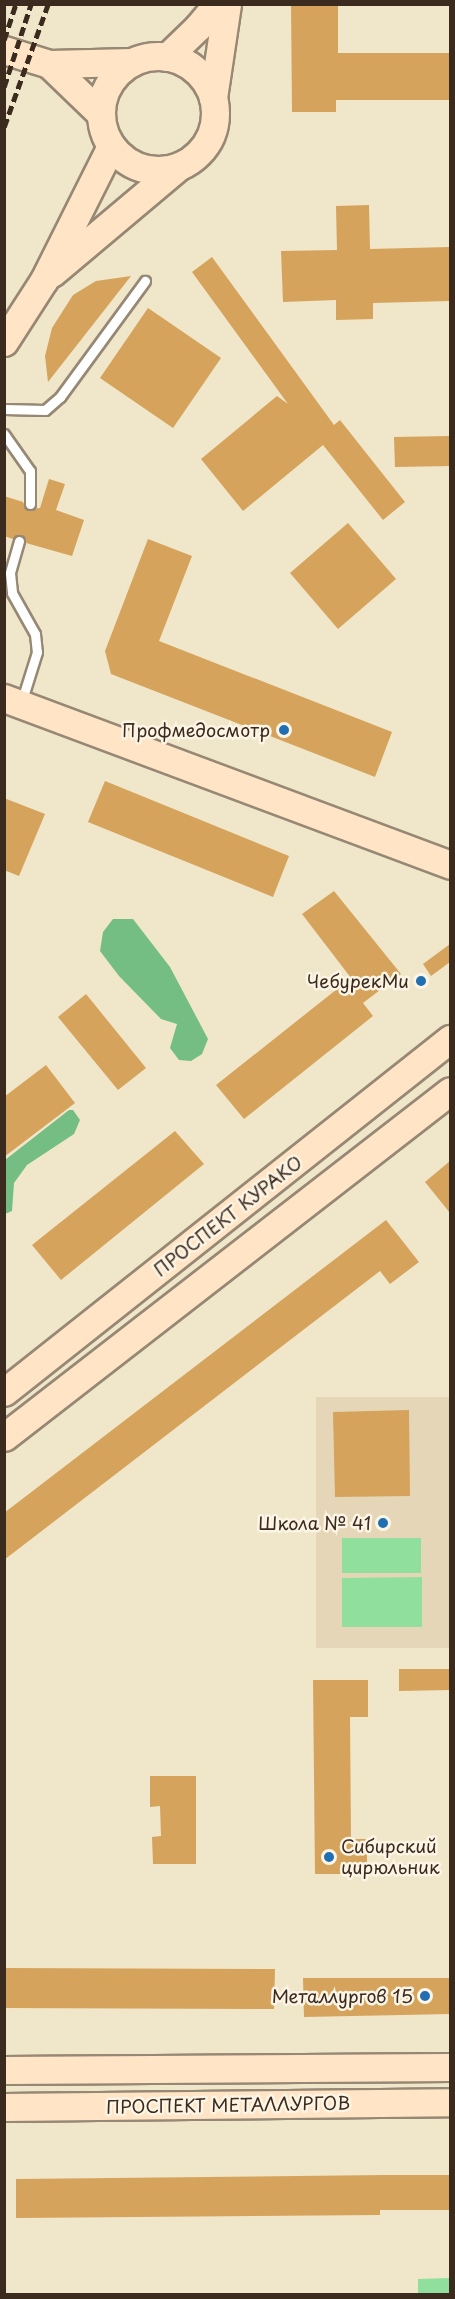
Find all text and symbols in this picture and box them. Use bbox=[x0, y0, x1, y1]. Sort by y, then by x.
place label: Профмедосмотр bbox=[122, 719, 270, 741]
marker: Профмедосмотр bbox=[275, 721, 293, 739]
place label: ЧебурекМи bbox=[307, 970, 409, 992]
marker: ЧебурекМи bbox=[414, 974, 428, 988]
street label: ПРОСПЕКТ КУРАКО bbox=[149, 1151, 307, 1281]
place label: Школа № 41 bbox=[258, 1512, 371, 1534]
marker: Школа № 41 bbox=[376, 1516, 390, 1530]
place label: Сибирский цирюльник bbox=[341, 1836, 440, 1878]
marker: Сибирский цирюльник bbox=[322, 1850, 336, 1864]
place label: Металлургов 15 bbox=[272, 1985, 413, 2007]
marker: Металлургов 15 bbox=[418, 1989, 432, 2003]
street label: ПРОСПЕКТ МЕТАЛЛУРГОВ bbox=[105, 2092, 351, 2118]

